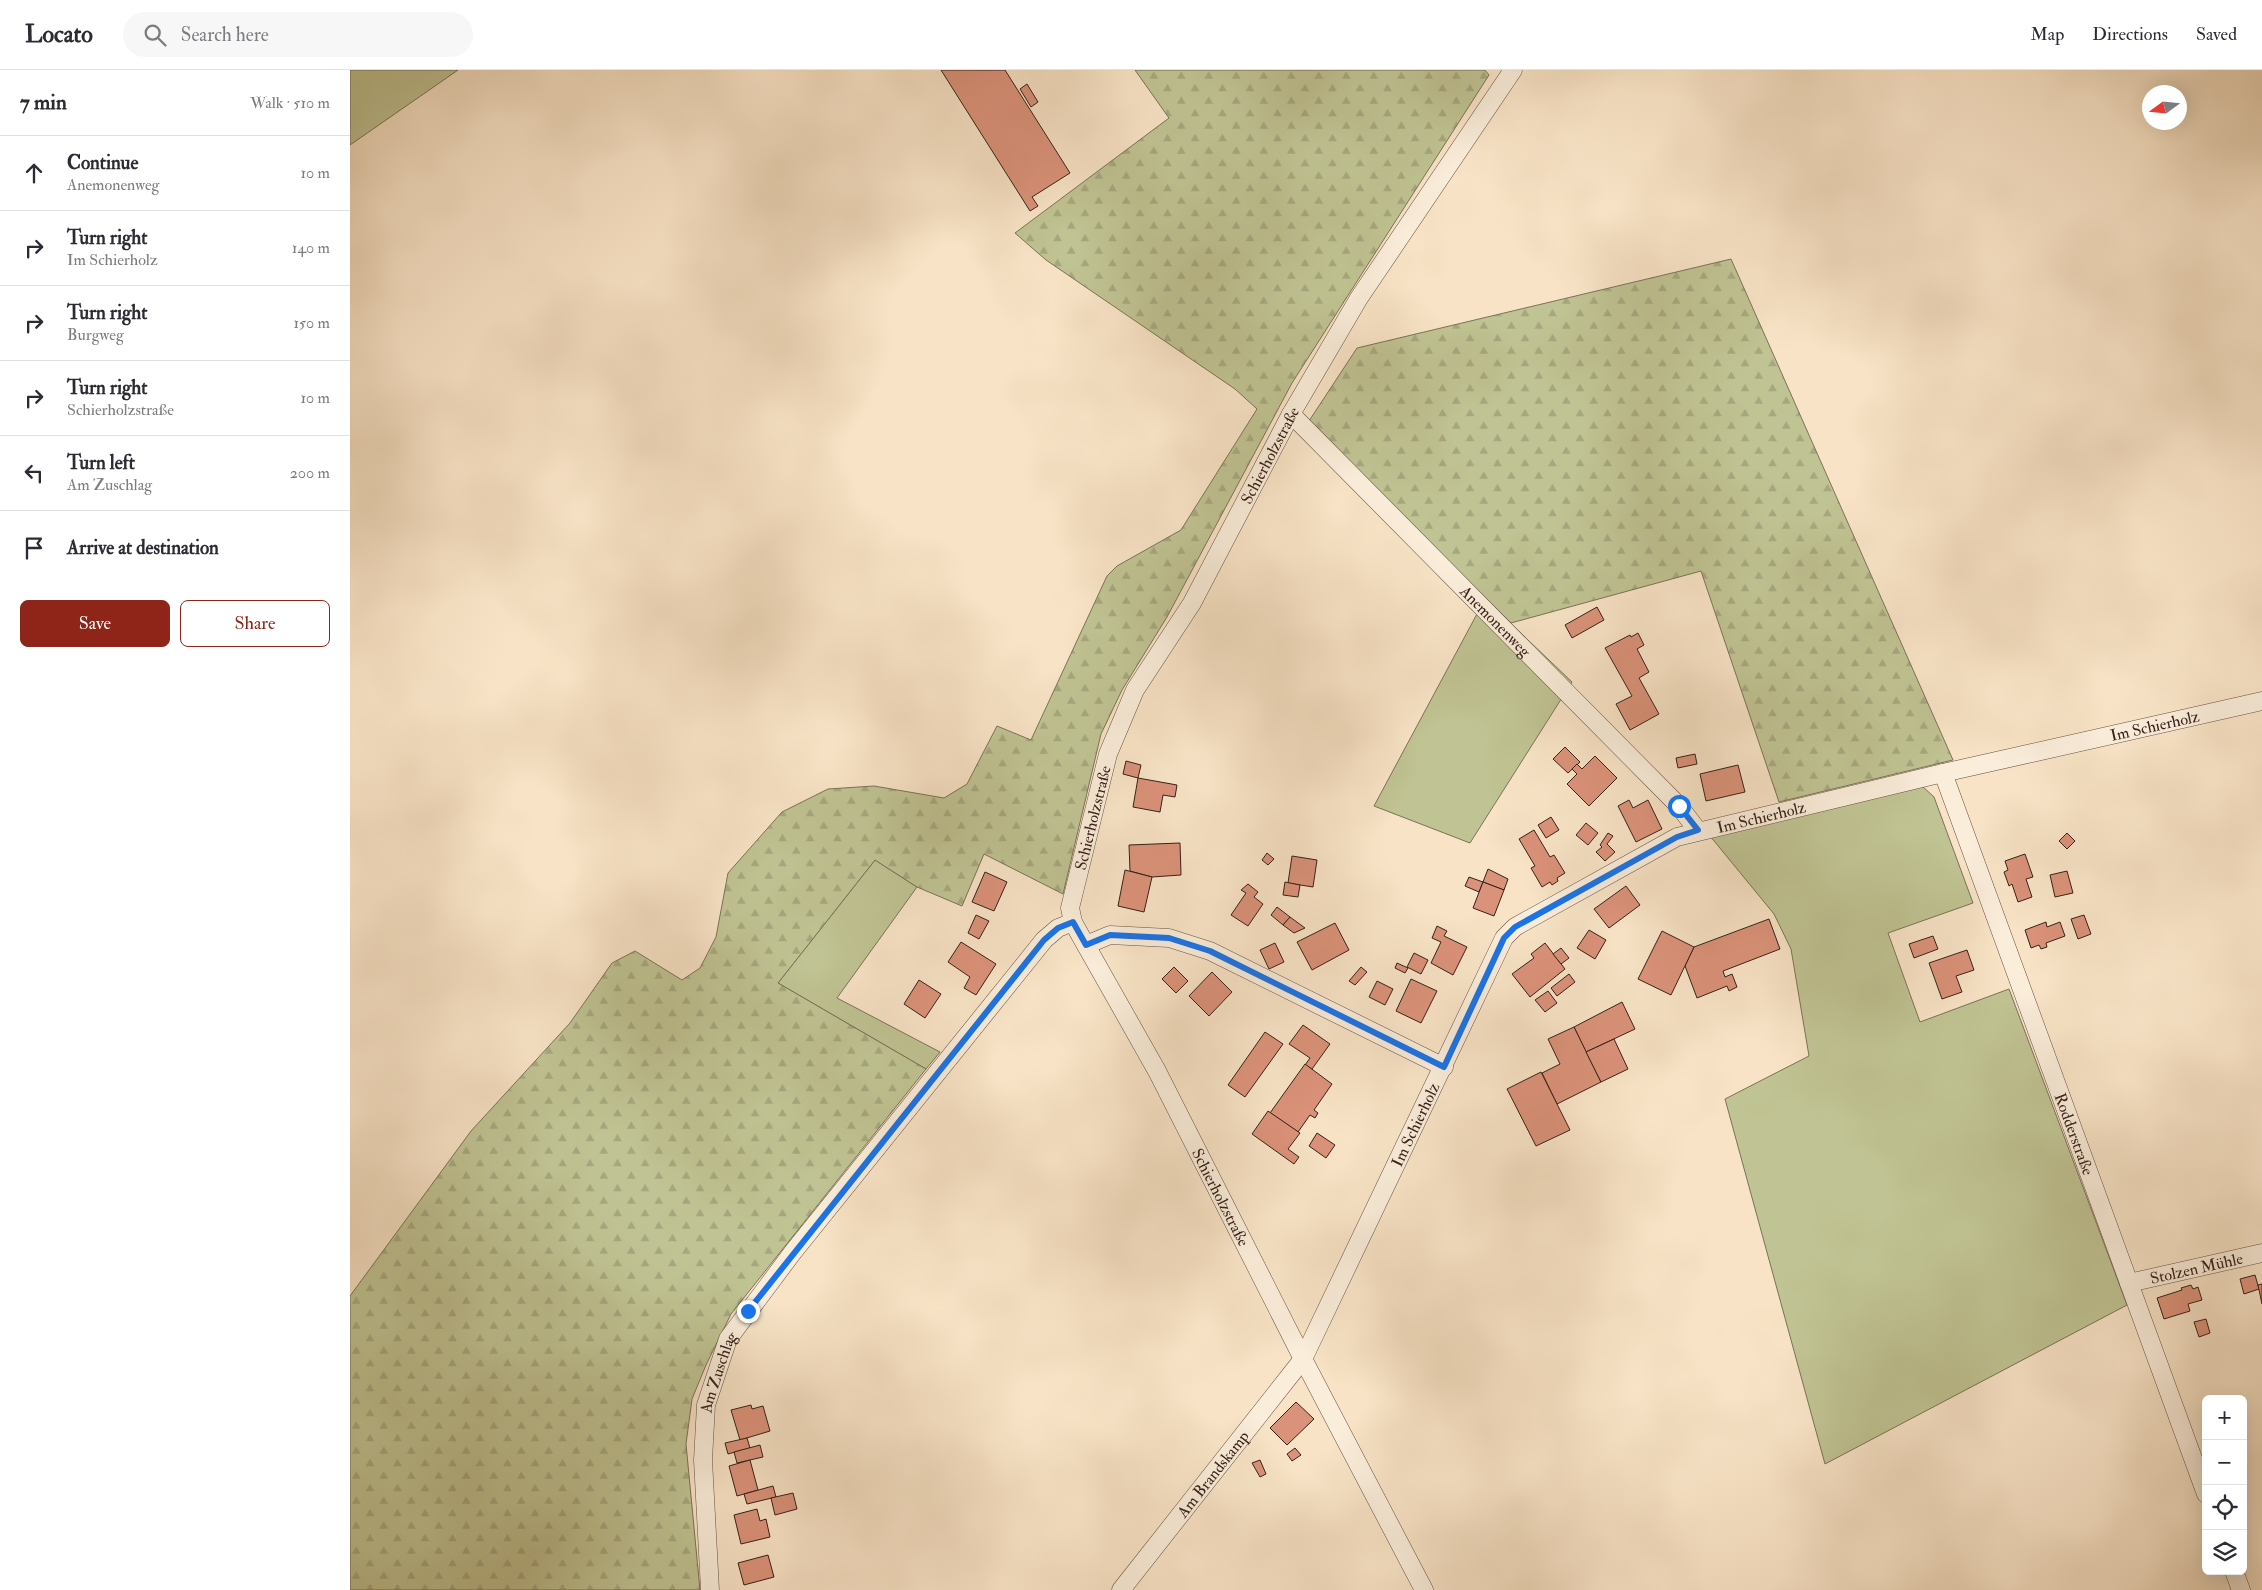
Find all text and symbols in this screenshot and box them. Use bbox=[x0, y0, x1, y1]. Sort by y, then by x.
search box bbox=[123, 12, 473, 57]
text: Locato bbox=[25, 19, 93, 50]
icon: search bbox=[141, 21, 169, 49]
text: Search here bbox=[181, 23, 269, 47]
text: Map bbox=[2031, 23, 2064, 46]
text: Directions bbox=[2092, 23, 2168, 46]
text: Saved bbox=[2196, 23, 2237, 46]
north arrow bbox=[2142, 85, 2187, 130]
text: 7 min bbox=[20, 89, 67, 116]
text: Walk · 510 m bbox=[250, 93, 330, 113]
text: Continue bbox=[67, 151, 138, 175]
icon: ahead bbox=[20, 159, 48, 187]
text: 10 m bbox=[300, 163, 330, 183]
text: Anemonenweg bbox=[67, 175, 159, 195]
text: Turn right bbox=[67, 226, 147, 250]
icon: right bbox=[20, 234, 48, 262]
text: 140 m bbox=[292, 238, 330, 258]
text: Im Schierholz bbox=[67, 250, 158, 270]
text: Turn right bbox=[67, 301, 147, 325]
icon: right bbox=[20, 309, 48, 337]
text: 150 m bbox=[293, 313, 330, 333]
text: Burgweg bbox=[67, 325, 124, 345]
text: Turn right bbox=[67, 376, 147, 400]
icon: right bbox=[20, 384, 48, 412]
text: 10 m bbox=[300, 388, 330, 408]
text: Schierholzstraße bbox=[67, 400, 174, 420]
street label: Schierholzstraße bbox=[1237, 403, 1304, 508]
text: Turn left bbox=[67, 451, 135, 475]
icon: left bbox=[20, 459, 48, 487]
text: 200 m bbox=[290, 463, 330, 483]
text: Am Zuschlag bbox=[67, 475, 152, 495]
icon: arrive bbox=[20, 534, 48, 562]
text: Arrive at destination bbox=[67, 536, 219, 560]
street label: Anemonenweg bbox=[1455, 581, 1535, 662]
button: Save bbox=[20, 600, 170, 647]
button: Share bbox=[180, 600, 330, 647]
street label: Im Schierholz bbox=[2108, 706, 2202, 746]
street label: Schierholzstraße bbox=[1071, 763, 1116, 872]
route start bbox=[1668, 795, 1691, 818]
street label: Im Schierholz bbox=[1715, 797, 1808, 838]
street label: Im Schierholz bbox=[1387, 1079, 1445, 1170]
street label: Rodderstraße bbox=[2050, 1090, 2098, 1178]
street label: Schierholzstraße bbox=[1187, 1145, 1253, 1250]
street label: Stolzen Mühle bbox=[2148, 1249, 2245, 1289]
route end bbox=[737, 1300, 760, 1323]
street label: Am Zuschlag bbox=[697, 1327, 742, 1414]
map controls bbox=[2202, 1395, 2247, 1575]
button: + bbox=[2202, 1395, 2247, 1440]
street label: Am Brandskamp bbox=[1172, 1427, 1255, 1523]
button: − bbox=[2202, 1440, 2247, 1485]
button: locate bbox=[2202, 1485, 2247, 1530]
button: layers bbox=[2202, 1530, 2247, 1575]

